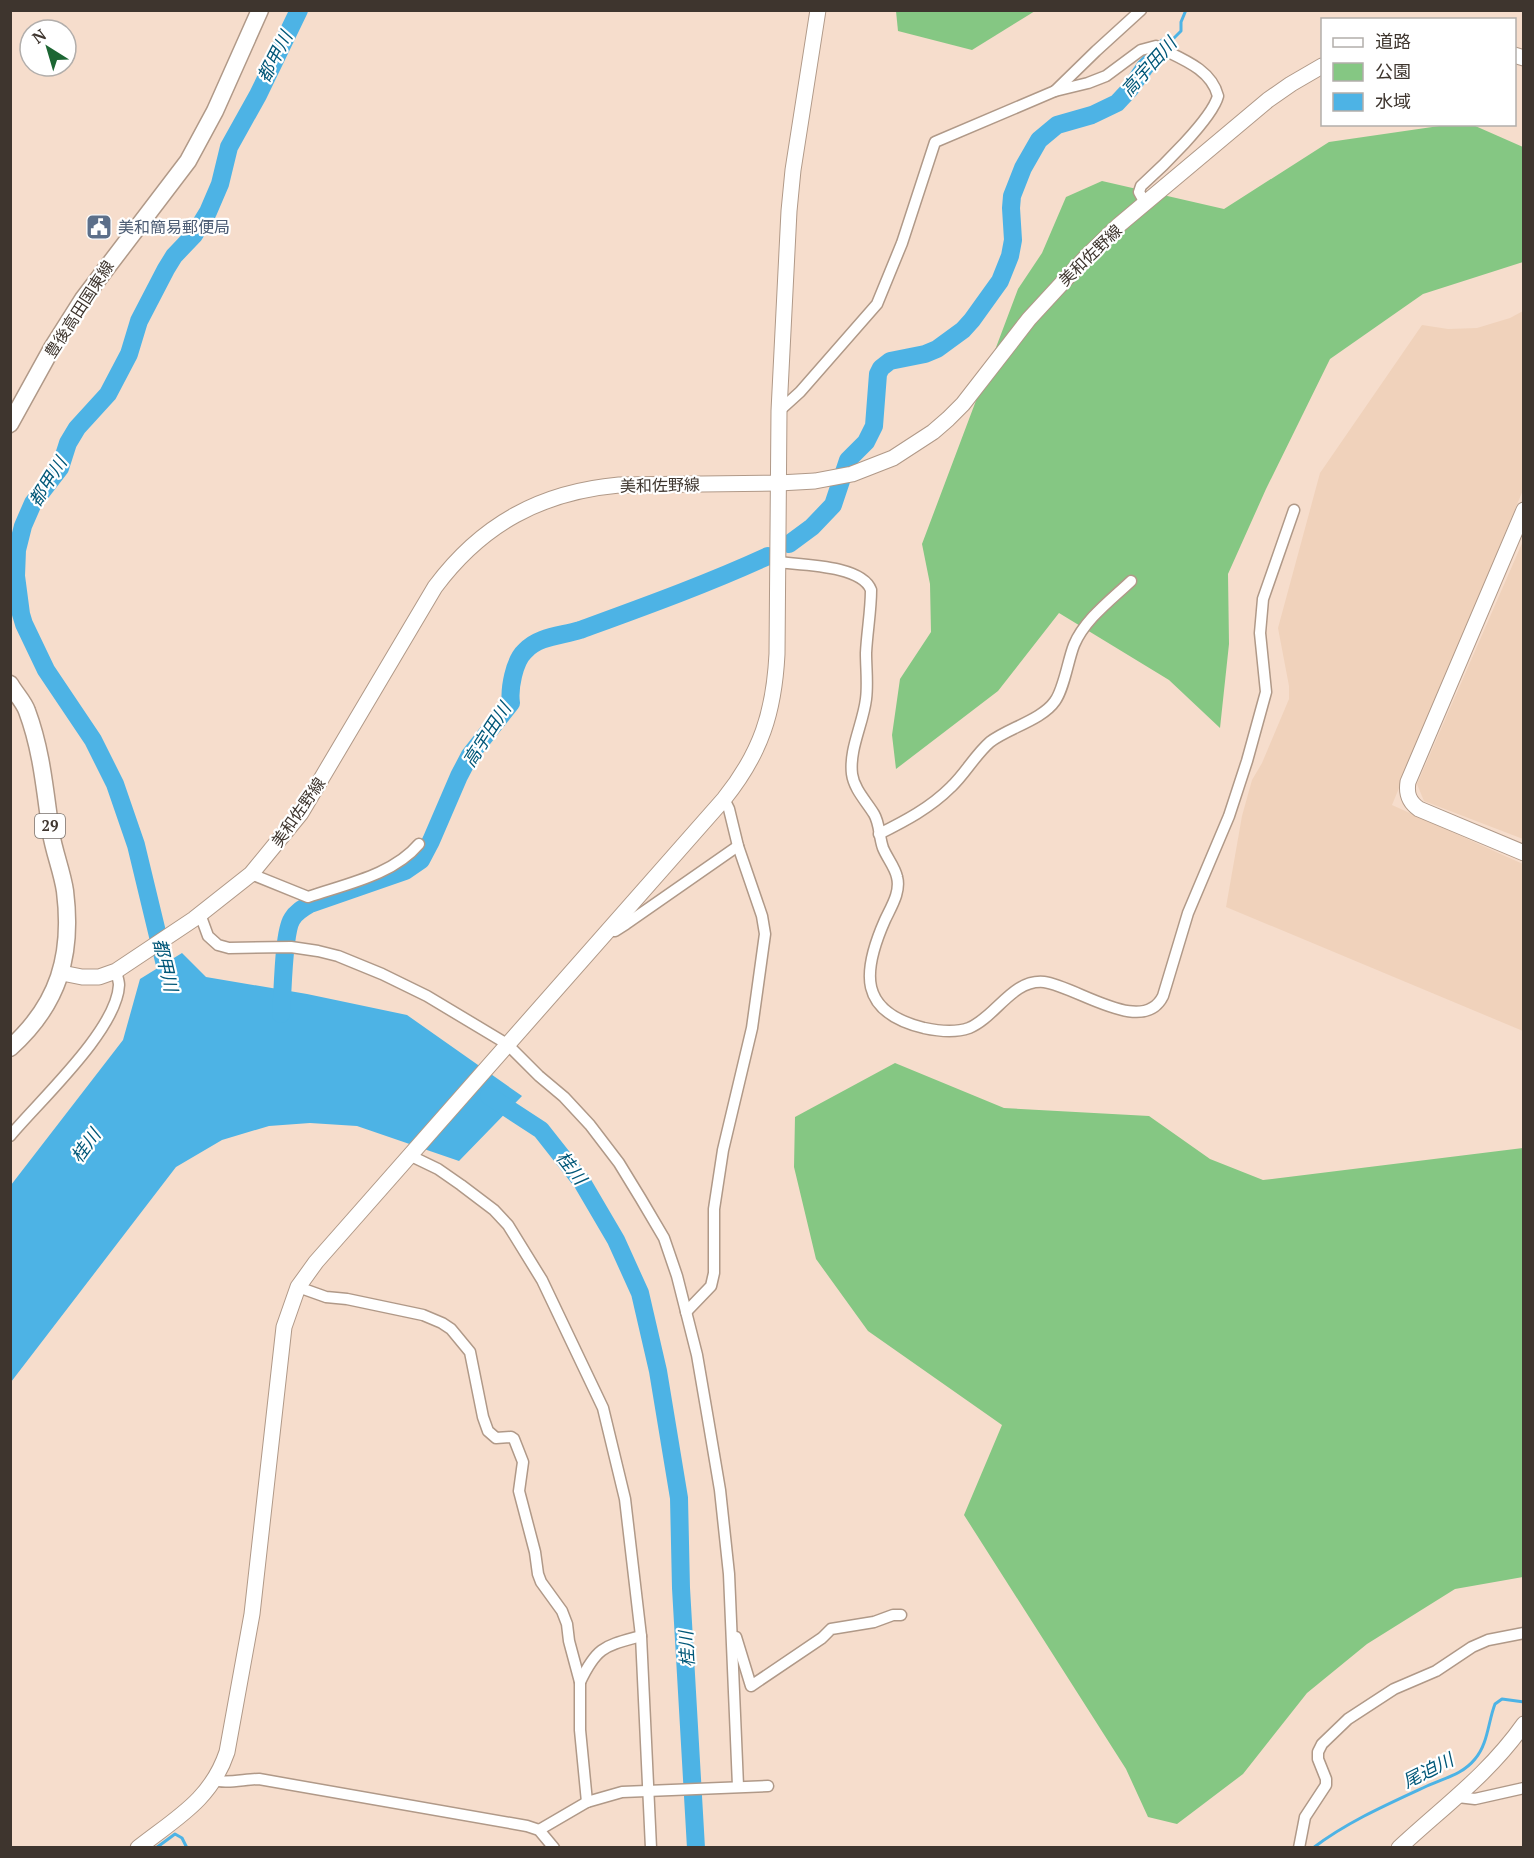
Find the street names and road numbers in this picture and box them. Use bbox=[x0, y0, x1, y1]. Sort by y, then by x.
street label: 美和佐野線 bbox=[1054, 219, 1126, 291]
street label: 豊後高田国東線 bbox=[39, 256, 119, 362]
street label: 美和佐野線 bbox=[620, 473, 700, 497]
street label: 美和佐野線 bbox=[266, 773, 330, 851]
road number: 29 bbox=[35, 814, 65, 838]

